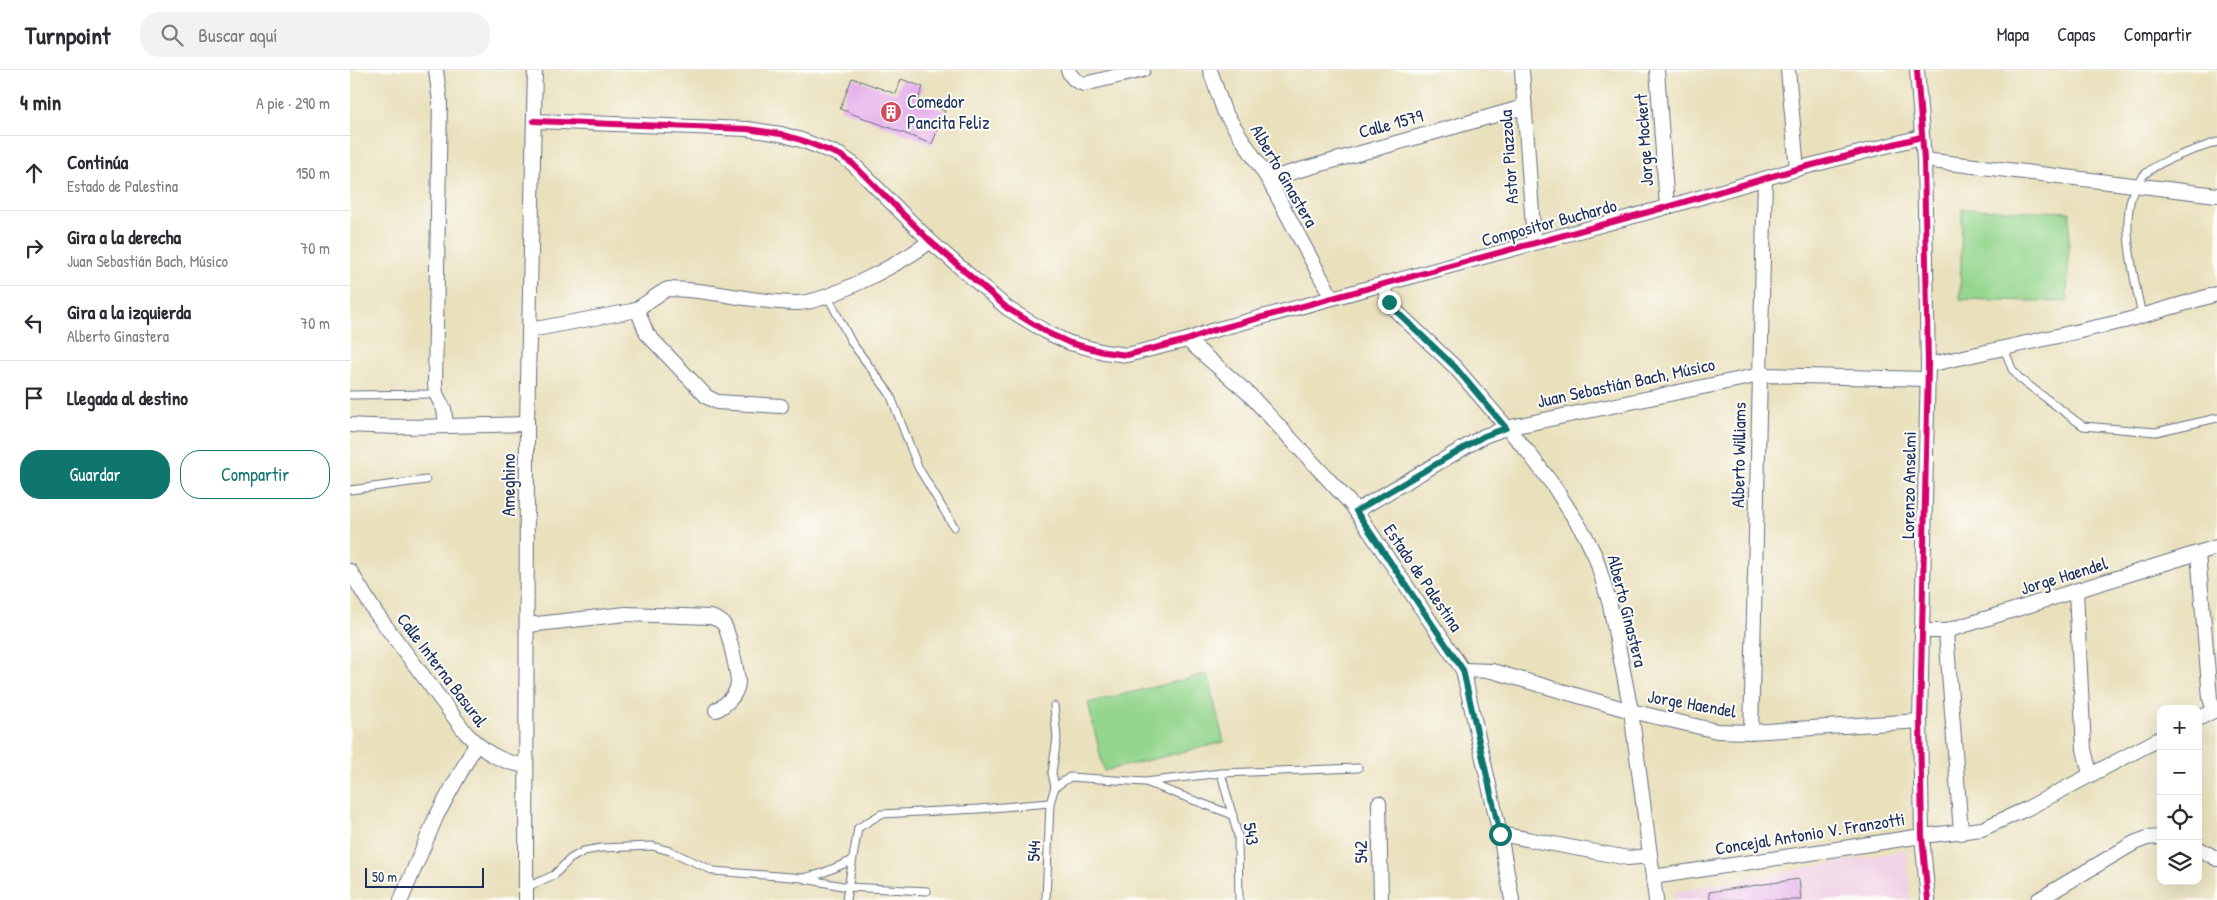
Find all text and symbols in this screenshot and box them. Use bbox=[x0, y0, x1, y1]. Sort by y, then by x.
search box bbox=[140, 12, 490, 57]
text: Turnpoint bbox=[25, 19, 110, 51]
icon: search bbox=[158, 21, 186, 49]
text: Buscar aquí bbox=[198, 22, 278, 48]
text: Mapa bbox=[1997, 22, 2029, 47]
text: Capas bbox=[2057, 22, 2096, 47]
text: Compartir bbox=[2124, 22, 2192, 47]
text: 4 min bbox=[20, 88, 61, 117]
place label: Comedor Pancita Feliz bbox=[907, 89, 990, 135]
text: A pie · 290 m bbox=[256, 92, 330, 114]
street label: Jorge Mockert bbox=[1628, 92, 1659, 187]
building icon: Comedor Pancita Feliz bbox=[879, 100, 903, 124]
street label: Calle 1579 bbox=[1356, 103, 1426, 144]
street label: Astor Piazzola bbox=[1493, 109, 1524, 205]
street label: Alberto Ginastera bbox=[1245, 120, 1324, 232]
text: Continúa bbox=[67, 149, 128, 175]
icon: ahead bbox=[20, 159, 48, 187]
text: 150 m bbox=[296, 162, 330, 184]
text: Estado de Palestina bbox=[67, 175, 178, 197]
street label: Compositor Buchardo bbox=[1479, 192, 1619, 253]
text: Gira a la derecha bbox=[67, 224, 181, 250]
icon: right bbox=[20, 234, 48, 262]
text: 70 m bbox=[300, 237, 330, 259]
text: Juan Sebastián Bach, Músico bbox=[67, 250, 228, 272]
route end bbox=[1378, 291, 1401, 314]
text: Gira a la izquierda bbox=[67, 299, 191, 325]
icon: left bbox=[20, 309, 48, 337]
text: 70 m bbox=[300, 312, 330, 334]
text: Alberto Ginastera bbox=[67, 325, 169, 347]
street label: Juan Sebastián Bach, Músico bbox=[1535, 351, 1717, 414]
icon: arrive bbox=[20, 384, 48, 412]
text: Llegada al destino bbox=[67, 385, 188, 411]
street label: Alberto Williams bbox=[1725, 402, 1752, 508]
street label: Lorenzo Anselmi bbox=[1895, 431, 1922, 539]
button: Guardar bbox=[20, 450, 170, 499]
button: Compartir bbox=[180, 450, 330, 499]
street label: Ameghino bbox=[496, 453, 521, 517]
street label: Estado de Palestina bbox=[1378, 519, 1469, 636]
street label: Jorge Haendel bbox=[2017, 550, 2111, 601]
street label: Alberto Ginastera bbox=[1601, 552, 1654, 670]
street label: Calle Interna Basural bbox=[391, 607, 494, 732]
street label: Jorge Haendel bbox=[1646, 683, 1739, 724]
map controls bbox=[2157, 705, 2202, 885]
button: + bbox=[2157, 705, 2202, 750]
button: − bbox=[2157, 750, 2202, 795]
button: locate bbox=[2157, 795, 2202, 840]
street label: Concejal Antonio V. Franzotti bbox=[1713, 806, 1907, 861]
street label: 543 bbox=[1237, 821, 1266, 847]
route start bbox=[1489, 823, 1512, 846]
street label: 544 bbox=[1021, 840, 1046, 862]
street label: 542 bbox=[1348, 840, 1373, 864]
button: layers bbox=[2157, 840, 2202, 885]
scale bar bbox=[365, 865, 484, 888]
text: 50 m bbox=[372, 867, 397, 886]

